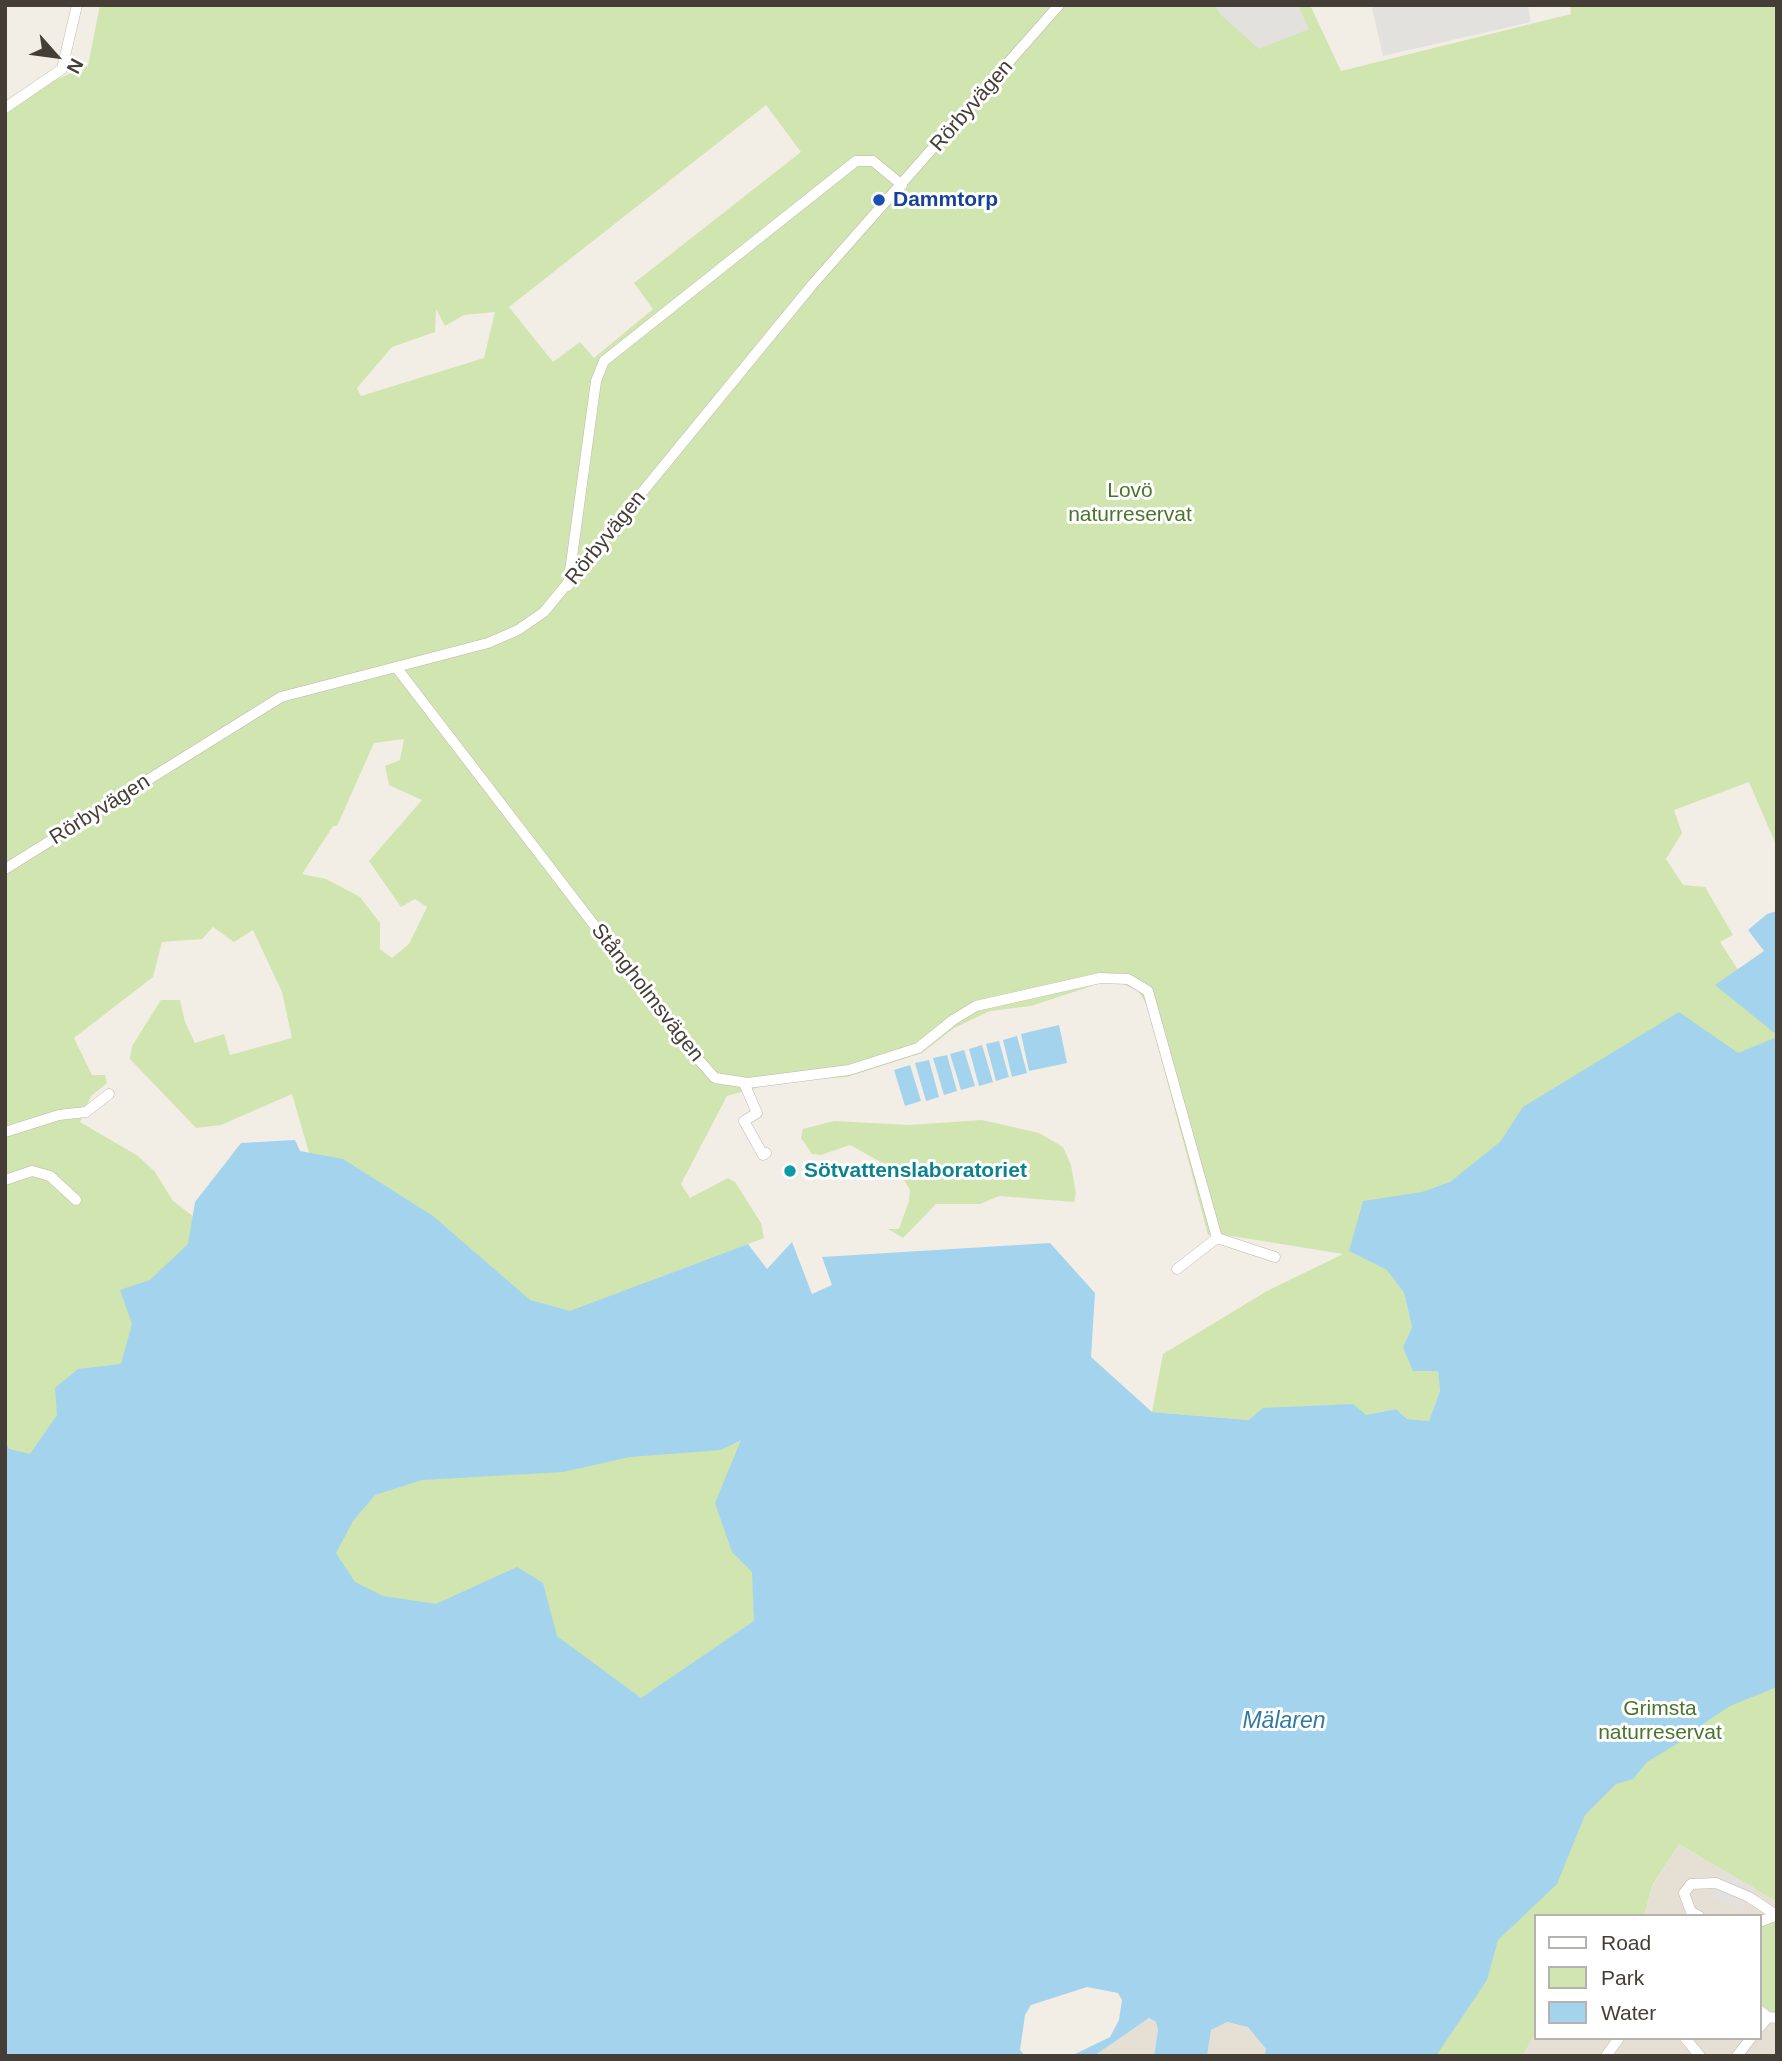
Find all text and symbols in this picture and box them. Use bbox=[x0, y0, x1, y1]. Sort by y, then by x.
north arrow bbox=[21, 21, 91, 91]
text: N bbox=[62, 55, 87, 77]
street label: Rörbyvägen bbox=[925, 55, 1019, 157]
place label: Dammtorp bbox=[893, 187, 998, 213]
marker: Dammtorp bbox=[871, 192, 887, 208]
park label: Lovö naturreservat bbox=[1068, 478, 1192, 528]
street label: Rörbyvägen bbox=[561, 486, 651, 590]
street label: Rörbyvägen bbox=[45, 769, 155, 851]
street label: Stångholmsvägen bbox=[585, 919, 709, 1067]
place label: Sötvattenslaboratoriet bbox=[804, 1158, 1027, 1184]
marker: Sötvattenslaboratoriet bbox=[782, 1163, 798, 1179]
park label: Grimsta naturreservat bbox=[1598, 1696, 1722, 1746]
water label: Mälaren bbox=[1242, 1708, 1326, 1736]
legend bbox=[1534, 1914, 1761, 2040]
text: Road bbox=[1601, 1931, 1651, 1954]
text: Park bbox=[1601, 1966, 1644, 1989]
text: Water bbox=[1601, 2001, 1656, 2024]

